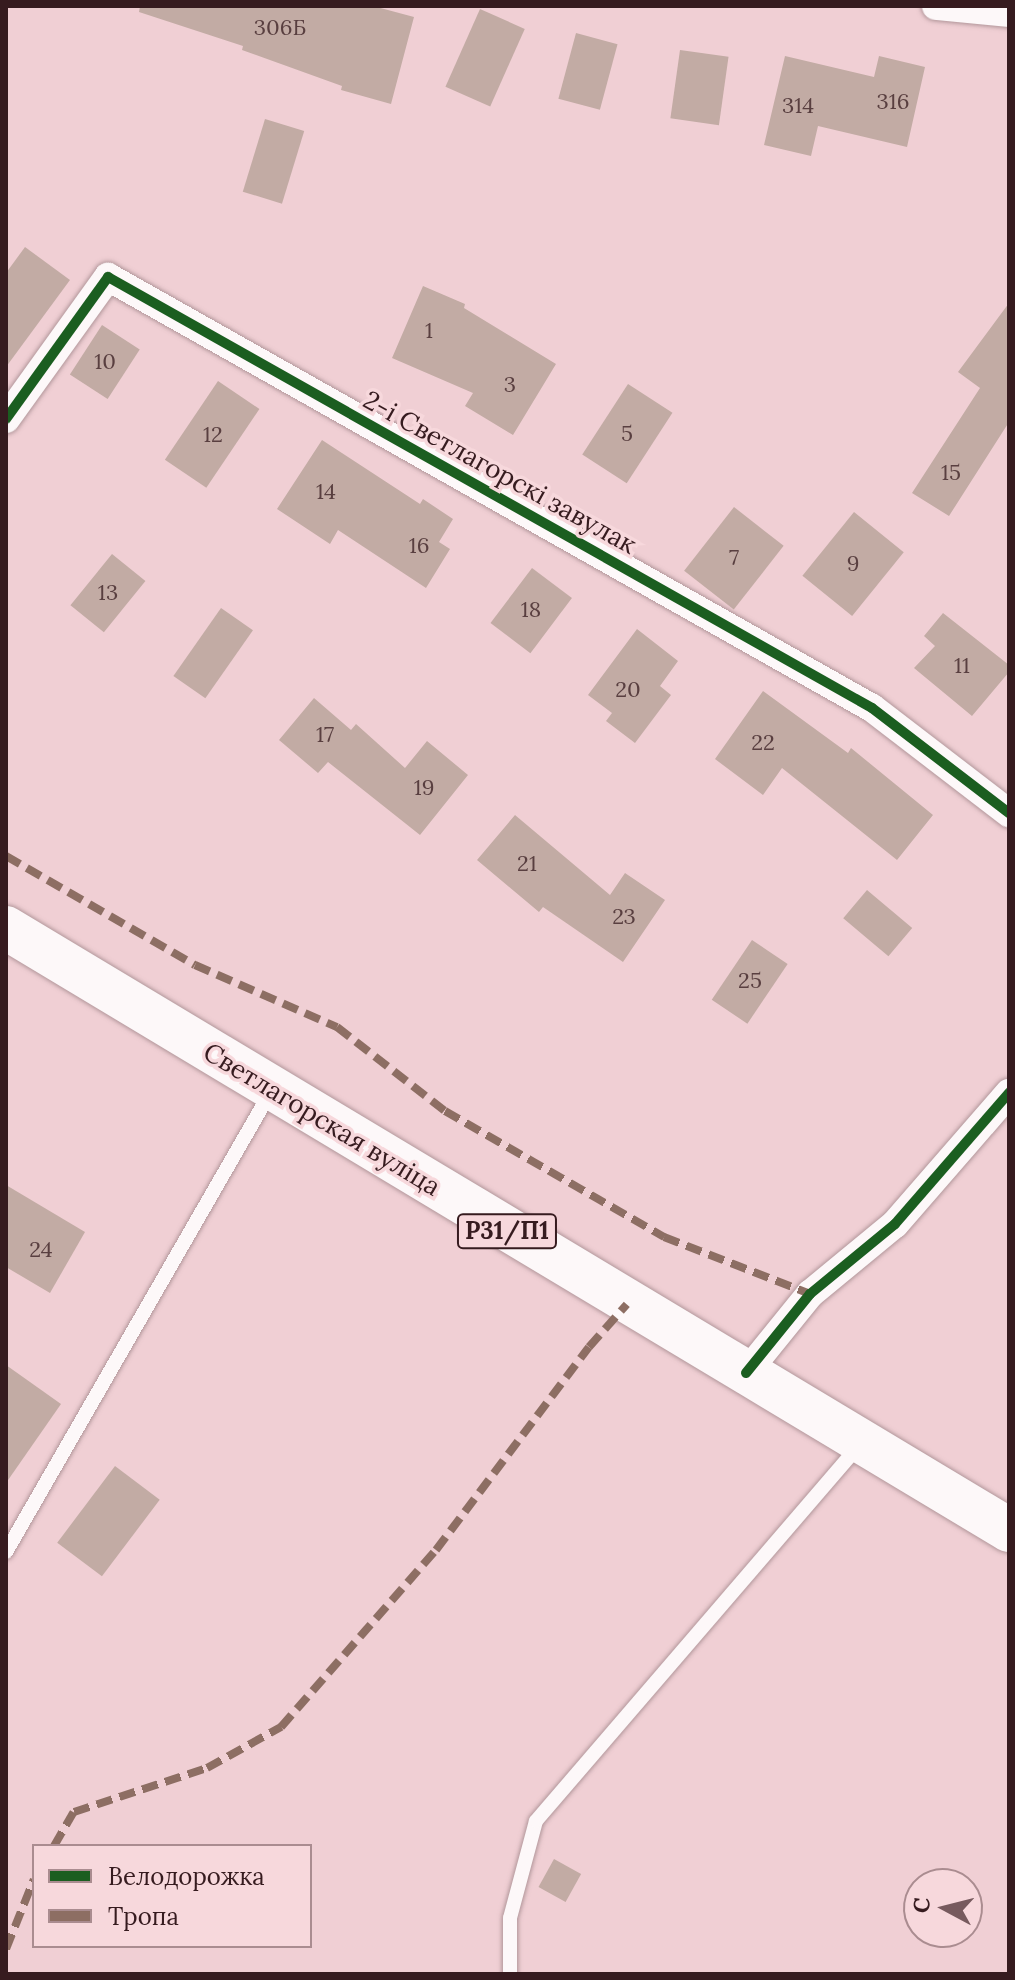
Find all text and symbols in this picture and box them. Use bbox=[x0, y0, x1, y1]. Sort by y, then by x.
house number: 306Б bbox=[254, 15, 306, 41]
house number: 316 bbox=[877, 89, 909, 115]
house number: 314 bbox=[782, 93, 814, 119]
house number: 1 bbox=[425, 318, 433, 344]
house number: 10 bbox=[94, 349, 116, 375]
house number: 3 bbox=[504, 372, 516, 398]
street label: 2-і Светлагорскі завулак bbox=[358, 384, 642, 560]
house number: 5 bbox=[621, 421, 633, 447]
house number: 12 bbox=[203, 422, 223, 448]
house number: 15 bbox=[941, 460, 961, 486]
house number: 14 bbox=[316, 479, 336, 505]
house number: 16 bbox=[409, 533, 429, 559]
house number: 7 bbox=[729, 545, 739, 571]
house number: 9 bbox=[847, 551, 859, 577]
house number: 13 bbox=[98, 580, 118, 606]
house number: 18 bbox=[521, 597, 541, 623]
house number: 11 bbox=[954, 653, 970, 679]
house number: 20 bbox=[615, 677, 641, 703]
house number: 17 bbox=[316, 722, 334, 748]
house number: 22 bbox=[751, 730, 775, 756]
house number: 19 bbox=[414, 775, 434, 801]
house number: 21 bbox=[517, 851, 537, 877]
house number: 23 bbox=[612, 904, 636, 930]
house number: 25 bbox=[738, 968, 762, 994]
street label: Светлагорская вуліца bbox=[198, 1036, 446, 1202]
road number: Р31/П1 bbox=[455, 1211, 559, 1251]
house number: 24 bbox=[29, 1237, 53, 1263]
legend bbox=[32, 1844, 312, 1948]
text: Велодорожка bbox=[108, 1861, 265, 1892]
north arrow bbox=[903, 1868, 983, 1948]
text: С bbox=[906, 1896, 936, 1915]
text: Тропа bbox=[108, 1901, 179, 1932]

